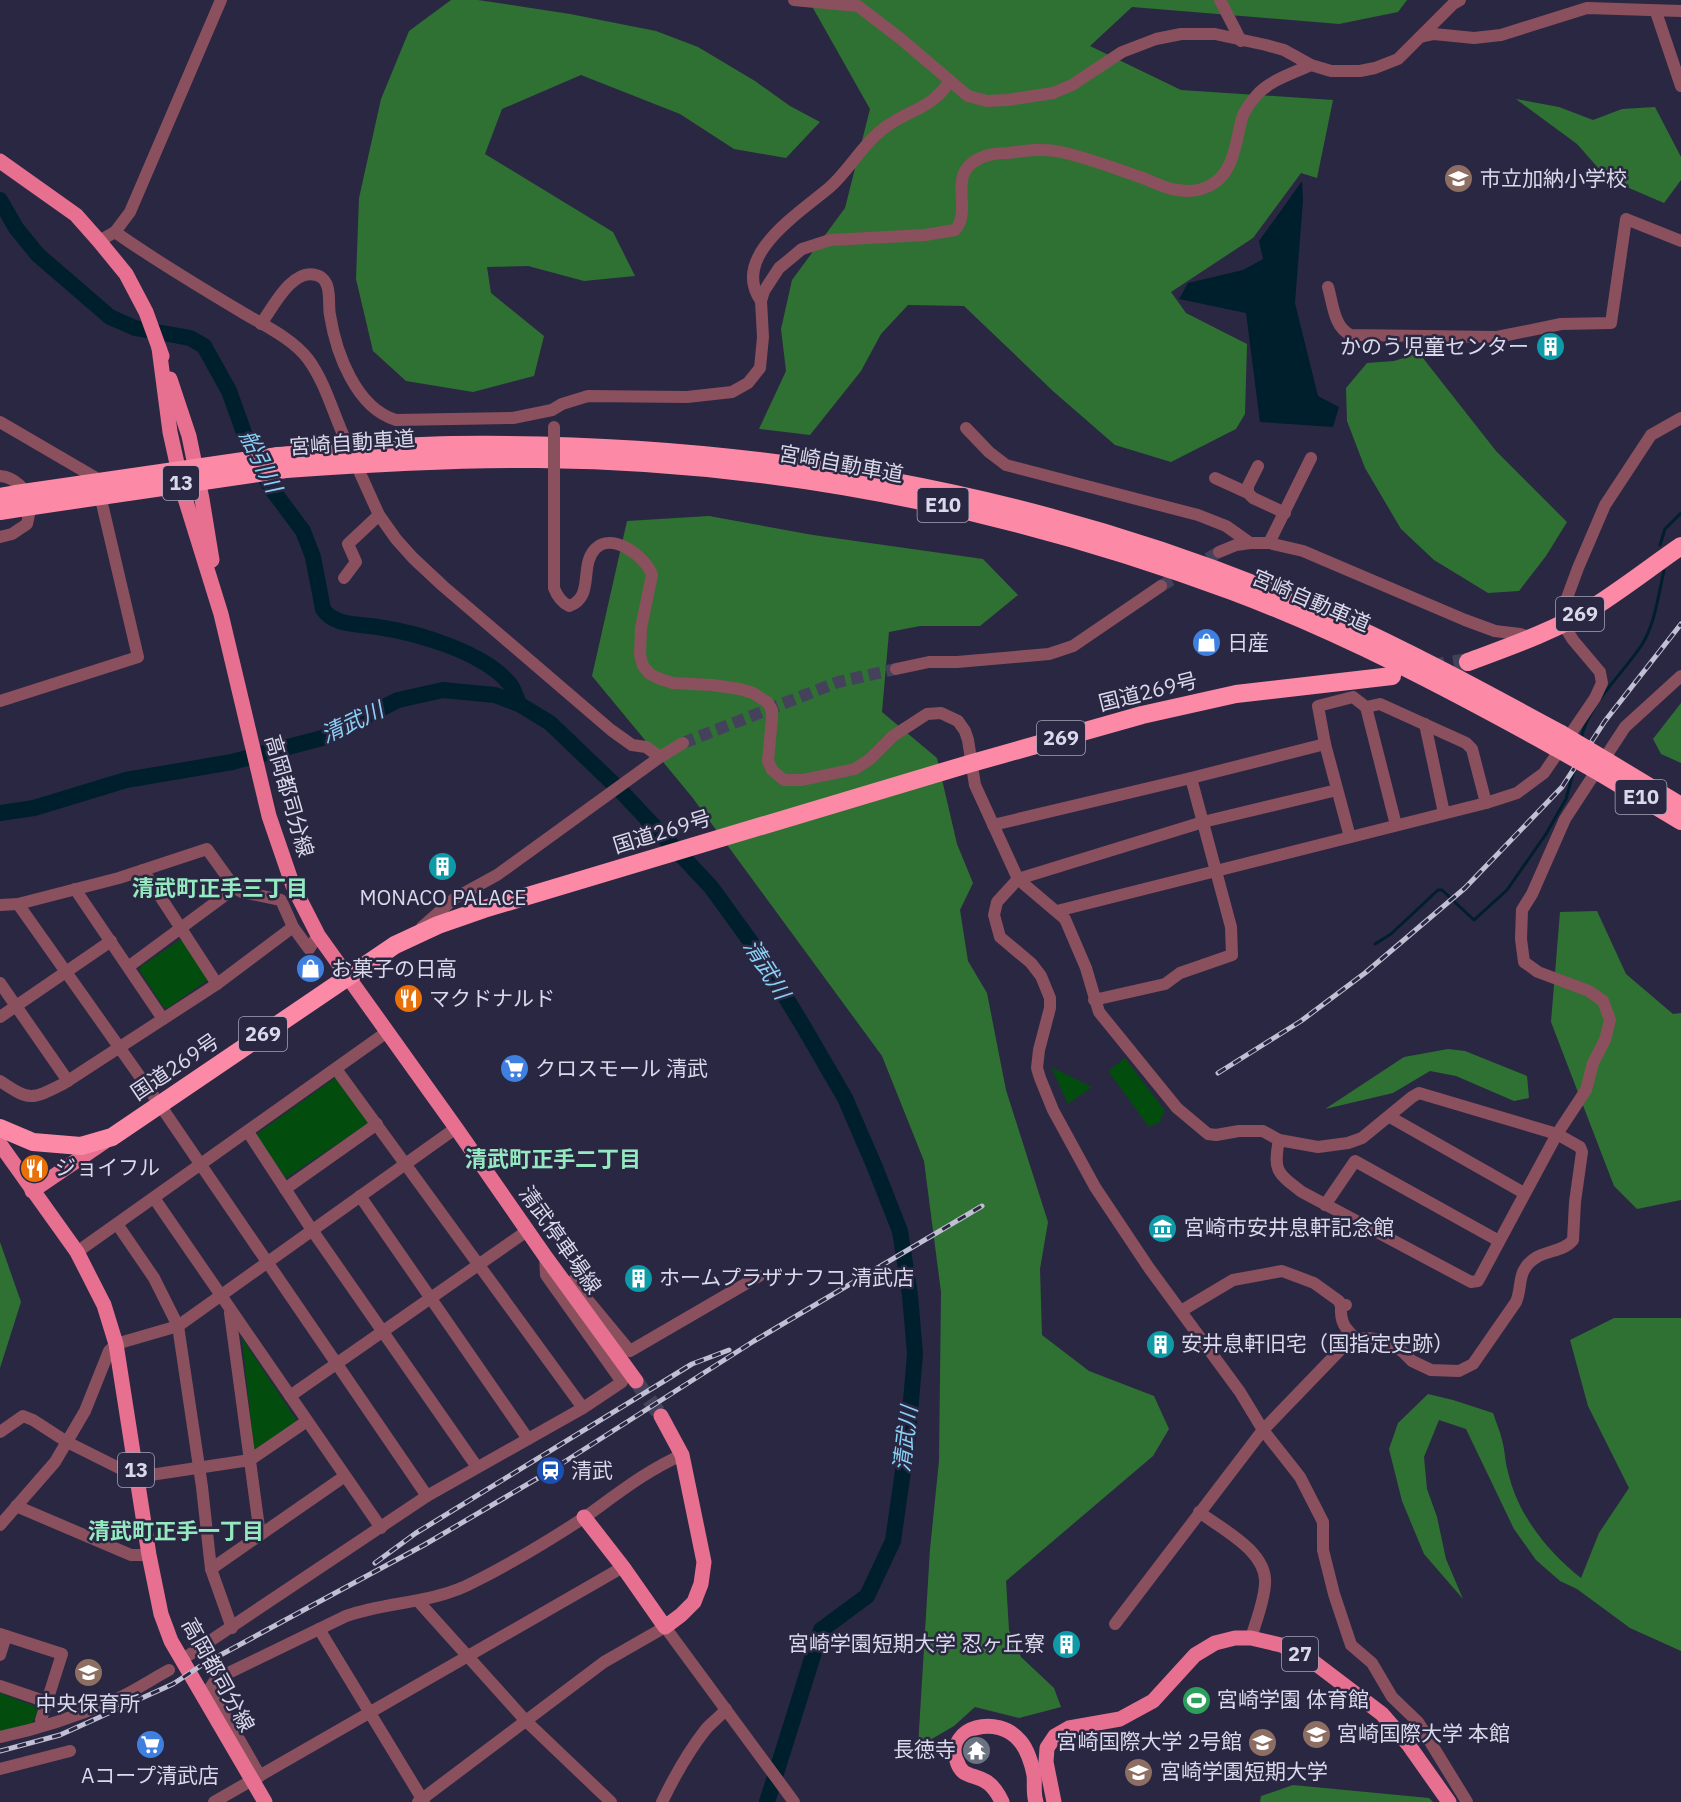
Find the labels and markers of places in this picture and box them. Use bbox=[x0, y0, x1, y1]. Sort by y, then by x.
school or university icon: 市立加納小学校 bbox=[1443, 163, 1475, 195]
place label: 市立加納小学校 bbox=[1480, 164, 1627, 192]
building icon: かのう児童センター bbox=[1534, 331, 1566, 363]
place label: かのう児童センター bbox=[1340, 332, 1529, 360]
shop icon: 日産 bbox=[1190, 627, 1222, 659]
place label: 日産 bbox=[1227, 628, 1269, 656]
building icon: MONACO PALACE bbox=[427, 851, 459, 883]
place label: MONACO PALACE bbox=[359, 883, 527, 911]
shop icon: お菓子の日高 bbox=[294, 953, 326, 985]
place label: お菓子の日高 bbox=[331, 954, 457, 982]
restaurant icon: マクドナルド bbox=[392, 983, 424, 1015]
place label: マクドナルド bbox=[429, 984, 555, 1012]
supermarket icon: クロスモール 清武 bbox=[498, 1053, 530, 1085]
place label: クロスモール 清武 bbox=[535, 1054, 708, 1082]
restaurant icon: ジョイフル bbox=[18, 1152, 50, 1184]
place label: ジョイフル bbox=[55, 1153, 160, 1181]
museum icon: 宮崎市安井息軒記念館 bbox=[1147, 1212, 1179, 1244]
place label: 宮崎市安井息軒記念館 bbox=[1184, 1213, 1394, 1241]
building icon: ホームプラザナフコ 清武店 bbox=[622, 1262, 654, 1294]
place label: ホームプラザナフコ 清武店 bbox=[659, 1263, 914, 1291]
building icon: 安井息軒旧宅（国指定史跡） bbox=[1144, 1328, 1176, 1360]
place label: 安井息軒旧宅（国指定史跡） bbox=[1181, 1329, 1454, 1357]
station icon: 清武 bbox=[534, 1455, 566, 1487]
place label: 清武 bbox=[571, 1456, 613, 1484]
building icon: 宮崎学園短期大学 忍ヶ丘寮 bbox=[1050, 1628, 1082, 1660]
place label: 宮崎学園短期大学 忍ヶ丘寮 bbox=[788, 1629, 1045, 1657]
school or university icon: 中央保育所 bbox=[72, 1657, 104, 1689]
sports icon: 宮崎学園 体育館 bbox=[1180, 1684, 1212, 1716]
place label: 宮崎学園 体育館 bbox=[1217, 1685, 1369, 1713]
place label: 中央保育所 bbox=[36, 1689, 141, 1717]
school or university icon: 宮崎国際大学 本館 bbox=[1300, 1718, 1332, 1750]
place label: 宮崎国際大学 本館 bbox=[1337, 1719, 1510, 1747]
school or university icon: 宮崎国際大学 2号館 bbox=[1247, 1726, 1279, 1758]
place label: 宮崎国際大学 2号館 bbox=[1056, 1727, 1242, 1755]
supermarket icon: Aコープ清武店 bbox=[134, 1729, 166, 1761]
temple icon: 長徳寺 bbox=[961, 1734, 993, 1766]
place label: 長徳寺 bbox=[893, 1735, 956, 1763]
school or university icon: 宮崎学園短期大学 bbox=[1123, 1756, 1155, 1788]
place label: 宮崎学園短期大学 bbox=[1160, 1757, 1328, 1785]
place label: Aコープ清武店 bbox=[81, 1761, 219, 1789]

